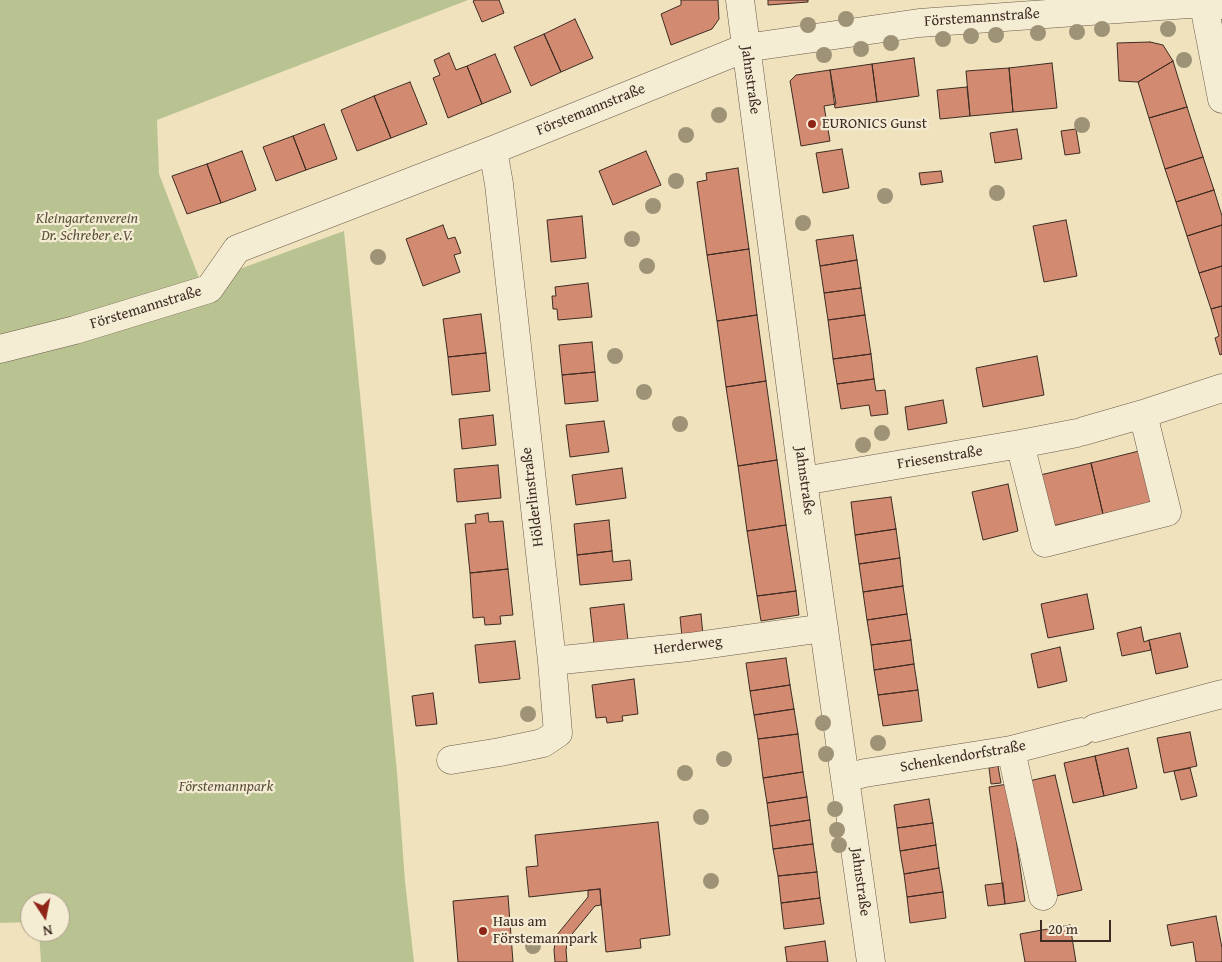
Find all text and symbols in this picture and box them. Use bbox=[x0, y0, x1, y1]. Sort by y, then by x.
street label: Förstemannstraße bbox=[924, 5, 1040, 31]
street label: Jahnstraße bbox=[736, 45, 764, 115]
street label: Förstemannstraße bbox=[534, 80, 648, 140]
place label: EURONICS Gunst bbox=[822, 115, 927, 133]
marker: EURONICS Gunst bbox=[806, 118, 818, 130]
park label: Kleingartenverein Dr. Schreber e.V. bbox=[36, 210, 138, 245]
street label: Förstemannstraße bbox=[88, 282, 204, 334]
street label: Friesenstraße bbox=[896, 442, 984, 474]
street label: Hölderlinstraße bbox=[518, 446, 548, 548]
street label: Jahnstraße bbox=[790, 446, 818, 516]
street label: Herderweg bbox=[653, 633, 723, 659]
street label: Schenkendorfstraße bbox=[899, 737, 1027, 777]
park label: Förstemannpark bbox=[179, 778, 273, 796]
street label: Jahnstraße bbox=[846, 847, 874, 917]
north arrow bbox=[20, 892, 70, 942]
scale bar bbox=[1042, 910, 1113, 942]
place label: Haus am Förstemannpark bbox=[493, 913, 598, 948]
text: 20 m bbox=[1048, 918, 1078, 939]
text: N bbox=[41, 920, 54, 941]
marker: Haus am Förstemannpark bbox=[477, 925, 489, 937]

